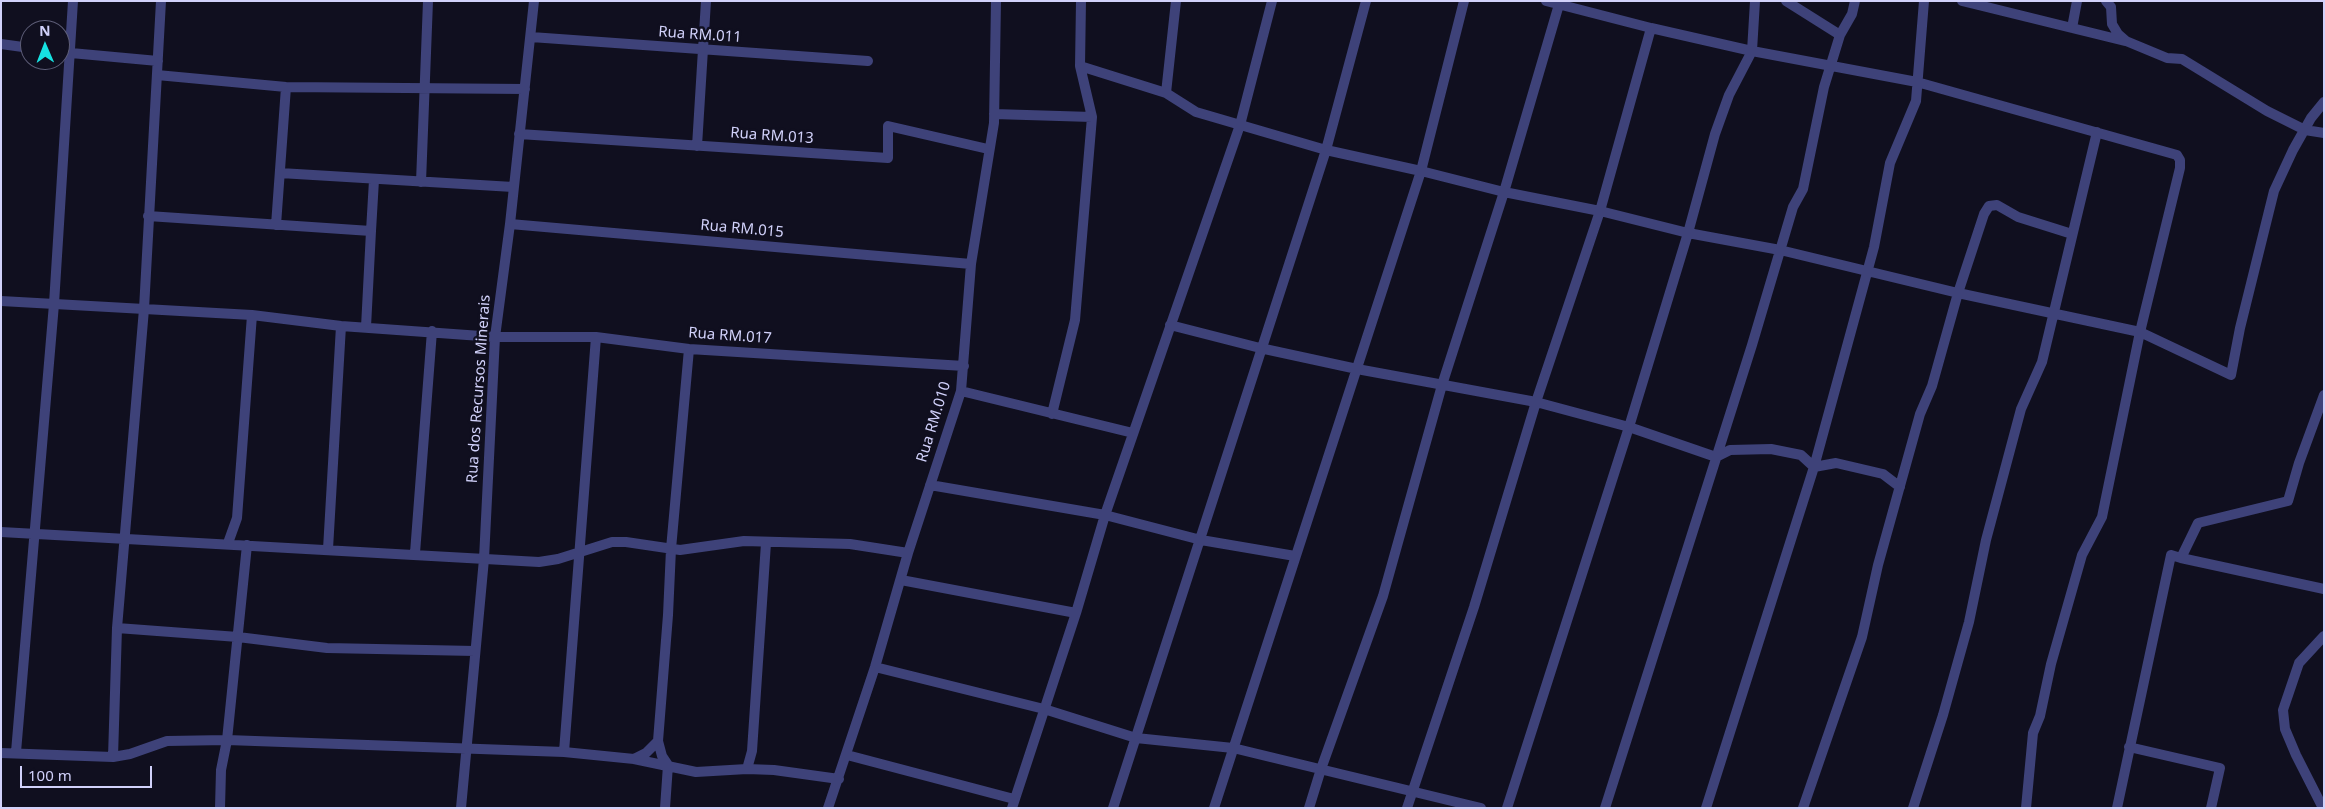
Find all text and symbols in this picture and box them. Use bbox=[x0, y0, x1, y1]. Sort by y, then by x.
north arrow bbox=[20, 20, 70, 70]
text: N bbox=[39, 21, 51, 40]
street label: Rua RM.011 bbox=[658, 23, 742, 47]
street label: Rua RM.013 bbox=[730, 124, 814, 148]
street label: Rua RM.015 bbox=[700, 216, 784, 242]
street label: Rua dos Recursos Minerais bbox=[463, 294, 495, 484]
street label: Rua RM.017 bbox=[688, 324, 772, 348]
street label: Rua RM.010 bbox=[913, 379, 955, 465]
scale bar bbox=[22, 756, 155, 788]
text: 100 m bbox=[28, 765, 72, 785]

